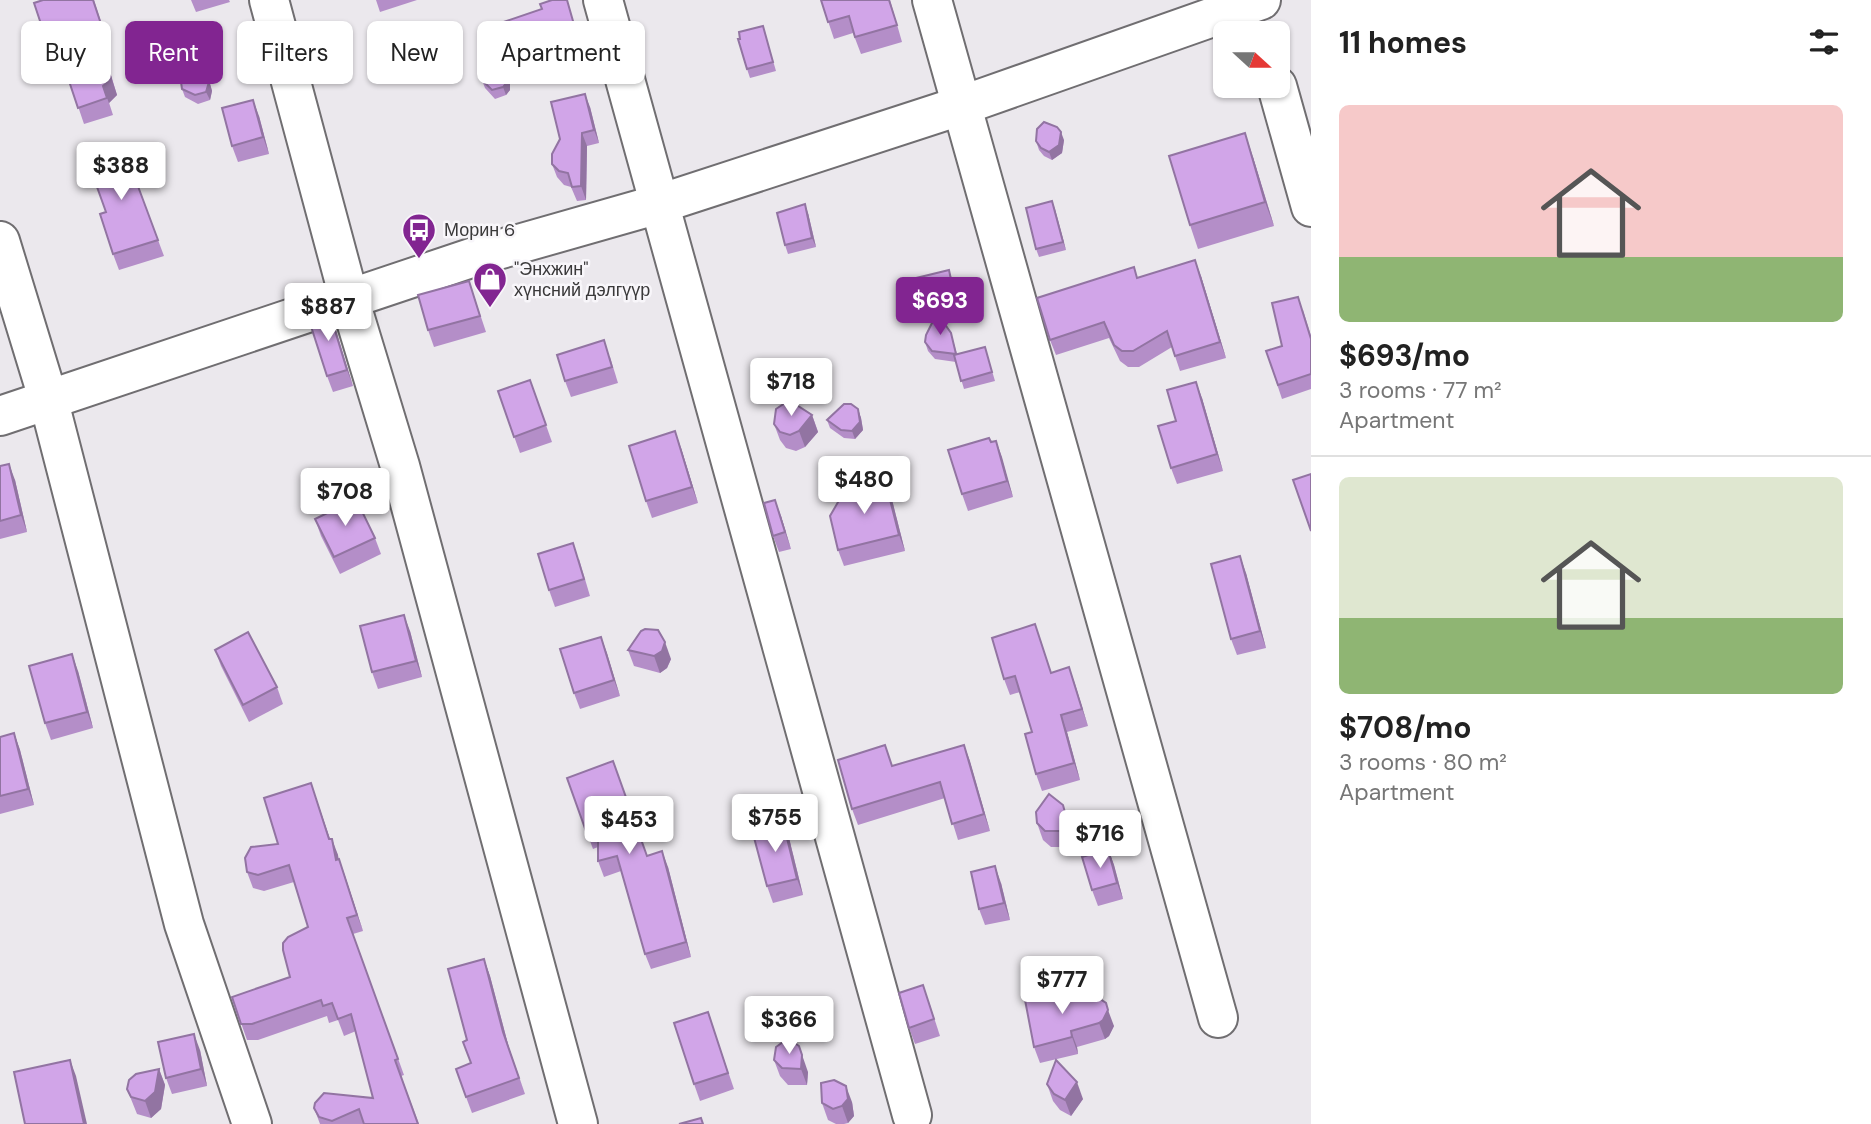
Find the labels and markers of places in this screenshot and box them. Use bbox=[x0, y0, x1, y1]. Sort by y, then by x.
pin: $388 bbox=[80, 142, 162, 202]
bus stop icon: Морин 6 bbox=[400, 211, 438, 260]
place label: Морин 6 bbox=[444, 218, 515, 242]
place label: "Энхжин" хүнсний дэлгүүр bbox=[514, 257, 650, 302]
shop icon: "Энхжин" хүнсний дэлгүүр bbox=[471, 260, 509, 309]
pin: $693 bbox=[899, 278, 981, 337]
pin: $887 bbox=[287, 284, 369, 343]
pin: $718 bbox=[750, 358, 832, 418]
pin: $480 bbox=[823, 456, 905, 516]
pin: $708 bbox=[304, 468, 386, 528]
pin: $755 bbox=[734, 794, 816, 854]
pin: $453 bbox=[588, 796, 670, 856]
pin: $716 bbox=[1059, 810, 1141, 870]
pin: $777 bbox=[1021, 956, 1103, 1016]
pin: $366 bbox=[748, 996, 830, 1056]

